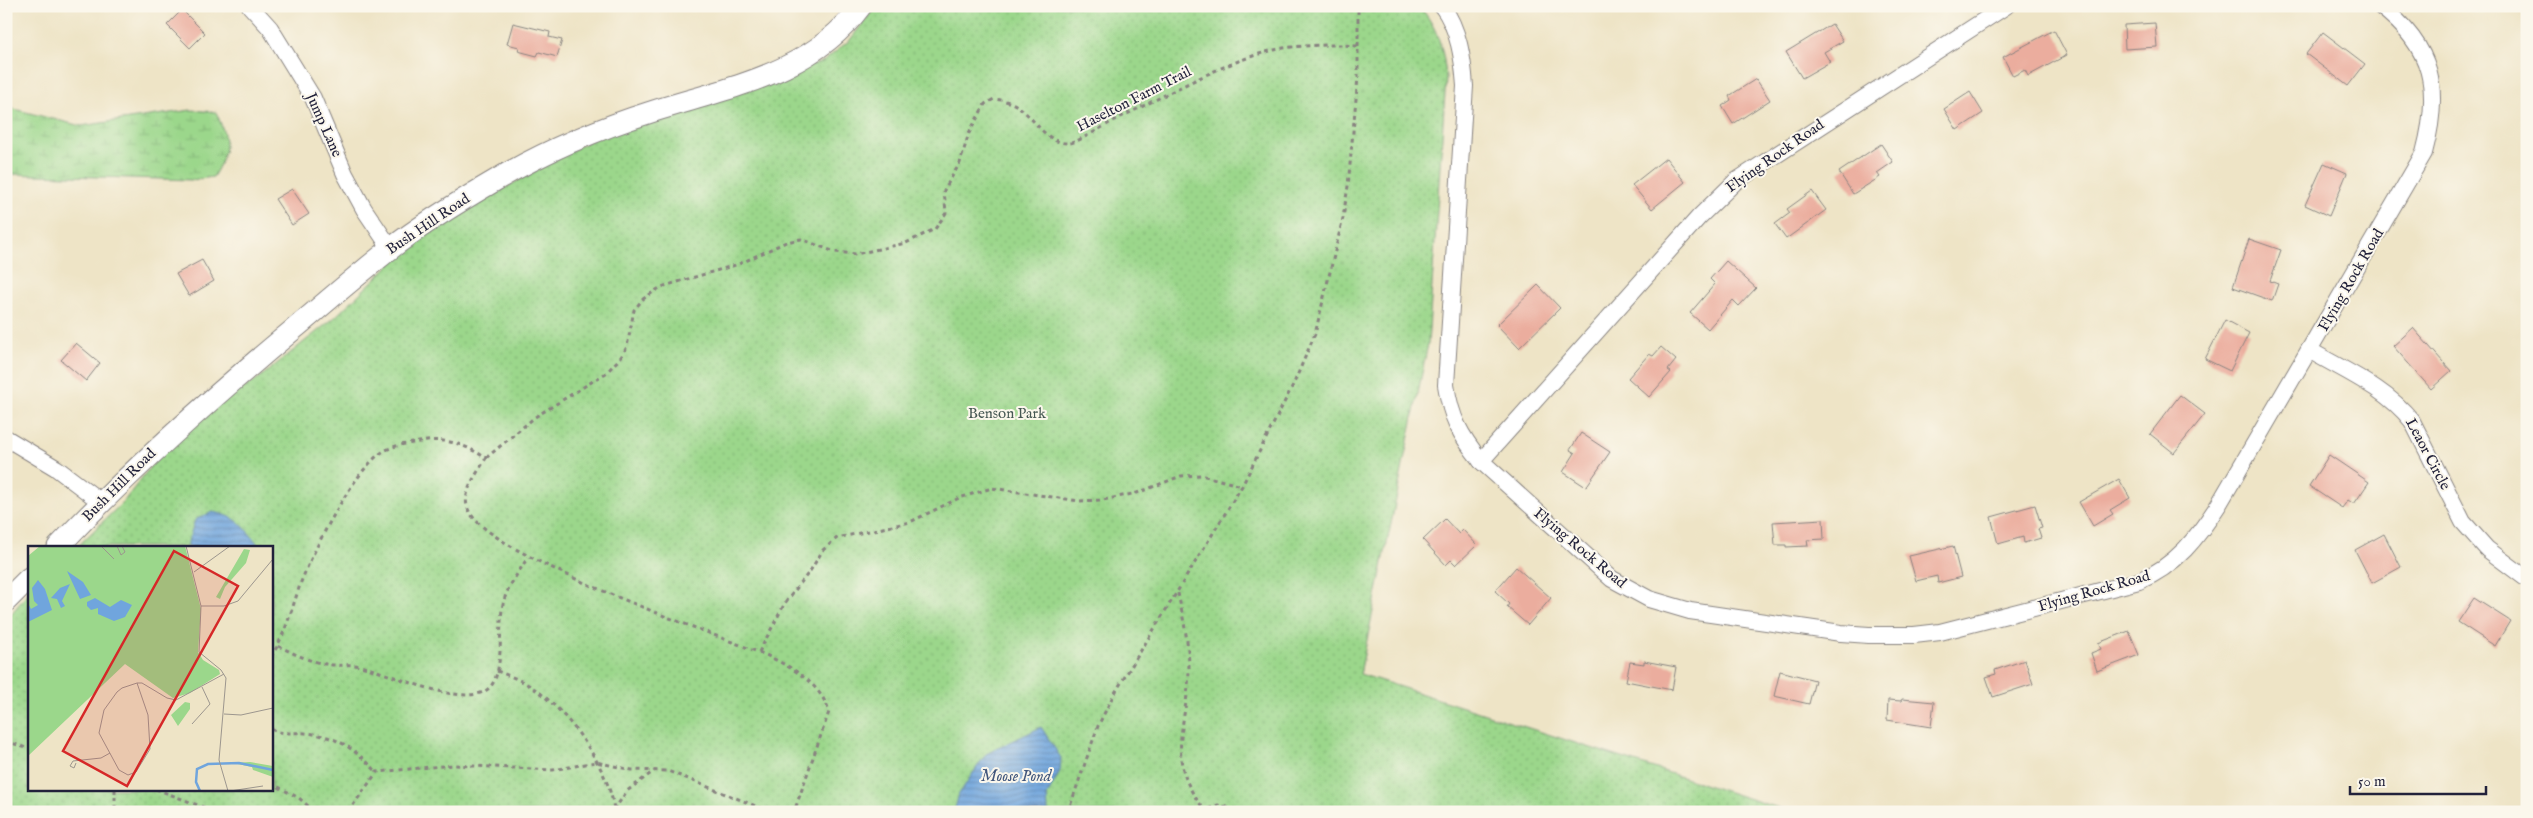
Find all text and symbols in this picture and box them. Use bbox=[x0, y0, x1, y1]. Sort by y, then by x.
street label: Haselton Farm Trail bbox=[1074, 62, 1195, 136]
street label: Jump Lane bbox=[301, 88, 347, 160]
street label: Flying Rock Road bbox=[1722, 115, 1828, 197]
street label: Bush Hill Road bbox=[383, 189, 474, 259]
street label: Flying Rock Road bbox=[2314, 224, 2389, 335]
park label: Benson Park bbox=[968, 404, 1047, 423]
street label: Leaor Circle bbox=[2401, 415, 2455, 493]
street label: Bush Hill Road bbox=[78, 443, 161, 526]
street label: Flying Rock Road bbox=[1530, 504, 1631, 593]
inset map bbox=[28, 546, 272, 790]
street label: Flying Rock Road bbox=[2036, 566, 2153, 616]
scale bar bbox=[2350, 763, 2487, 795]
water label: Moose Pond bbox=[981, 767, 1053, 787]
text: 50 m bbox=[2358, 772, 2386, 791]

